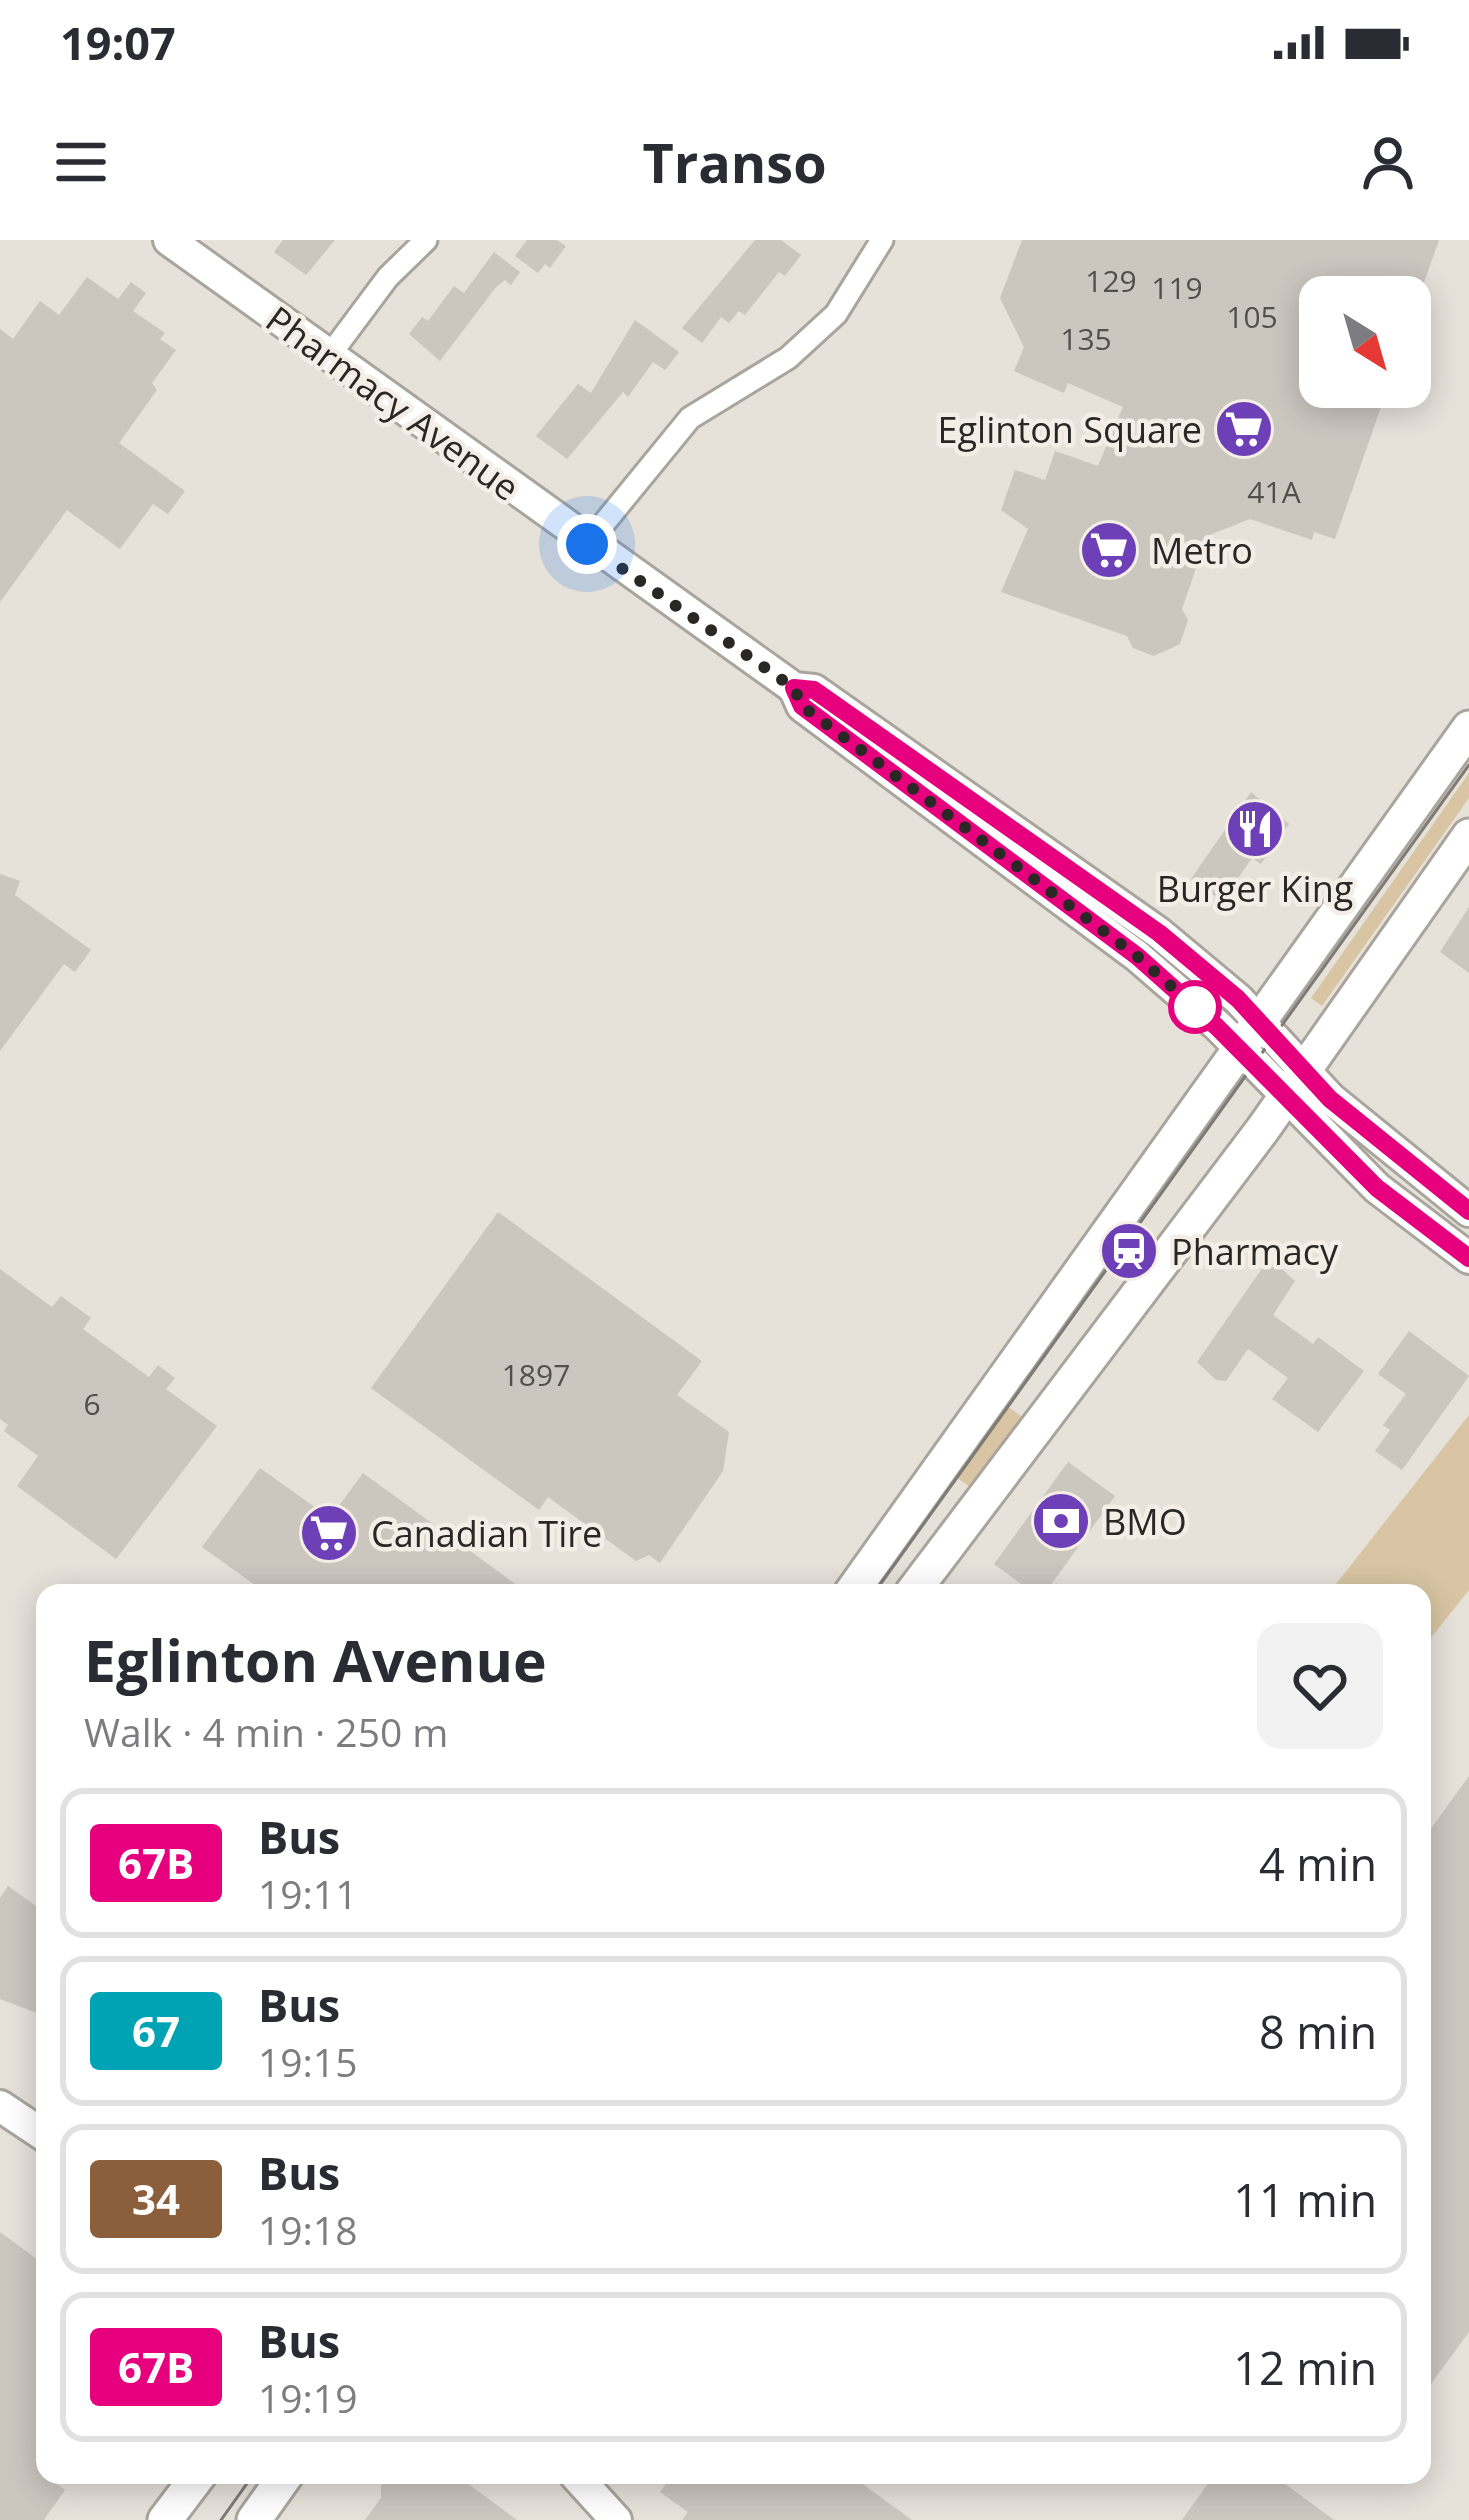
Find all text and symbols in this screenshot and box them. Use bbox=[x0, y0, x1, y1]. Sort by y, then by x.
text: 19:07 bbox=[60, 12, 176, 73]
text: Transo bbox=[642, 125, 827, 199]
icon: menu bbox=[48, 129, 114, 195]
icon: person bbox=[1355, 129, 1421, 195]
house number: 129 bbox=[1085, 260, 1137, 301]
house number: 119 bbox=[1151, 267, 1203, 308]
north arrow bbox=[1299, 276, 1431, 408]
map controls bbox=[1299, 276, 1431, 408]
street label: Pharmacy Avenue bbox=[257, 294, 529, 512]
house number: 105 bbox=[1226, 296, 1278, 337]
house number: 135 bbox=[1060, 318, 1112, 359]
supermarket icon: Eglinton Square bbox=[1213, 398, 1275, 460]
place label: Eglinton Square bbox=[938, 405, 1202, 454]
house number: 41A bbox=[1247, 471, 1301, 512]
your location bbox=[557, 514, 617, 574]
supermarket icon: Metro bbox=[1078, 519, 1140, 581]
place label: Metro bbox=[1151, 526, 1253, 575]
restaurant icon: Burger King bbox=[1224, 798, 1286, 860]
place label: Burger King bbox=[1157, 864, 1353, 913]
unlabelled marker bbox=[1170, 982, 1220, 1032]
station icon: Pharmacy bbox=[1098, 1220, 1160, 1282]
place label: Pharmacy bbox=[1171, 1227, 1339, 1276]
house number: 1897 bbox=[502, 1354, 570, 1395]
house number: 6 bbox=[83, 1383, 101, 1424]
bank icon: BMO bbox=[1030, 1490, 1092, 1552]
place label: BMO bbox=[1103, 1497, 1187, 1546]
supermarket icon: Canadian Tire bbox=[298, 1502, 360, 1564]
place label: Canadian Tire bbox=[371, 1509, 602, 1558]
text: Eglinton Avenue bbox=[84, 1621, 547, 1699]
button: heart bbox=[1257, 1623, 1383, 1749]
text: Walk · 4 min · 250 m bbox=[84, 1705, 448, 1758]
text: Bus bbox=[258, 1806, 340, 1867]
text: 4 min bbox=[1259, 1833, 1377, 1894]
text: 67B bbox=[118, 1834, 194, 1891]
text: 19:11 bbox=[258, 1867, 357, 1920]
text: Bus bbox=[258, 1974, 340, 2035]
text: 8 min bbox=[1259, 2001, 1377, 2062]
text: 67 bbox=[132, 2002, 180, 2059]
text: 19:15 bbox=[258, 2035, 357, 2088]
text: Bus bbox=[258, 2142, 340, 2203]
text: 11 min bbox=[1233, 2169, 1377, 2230]
text: 34 bbox=[132, 2170, 180, 2227]
text: 19:18 bbox=[258, 2203, 357, 2256]
text: Bus bbox=[258, 2310, 340, 2371]
text: 12 min bbox=[1233, 2337, 1377, 2398]
text: 67B bbox=[118, 2338, 194, 2395]
text: 19:19 bbox=[258, 2371, 357, 2424]

